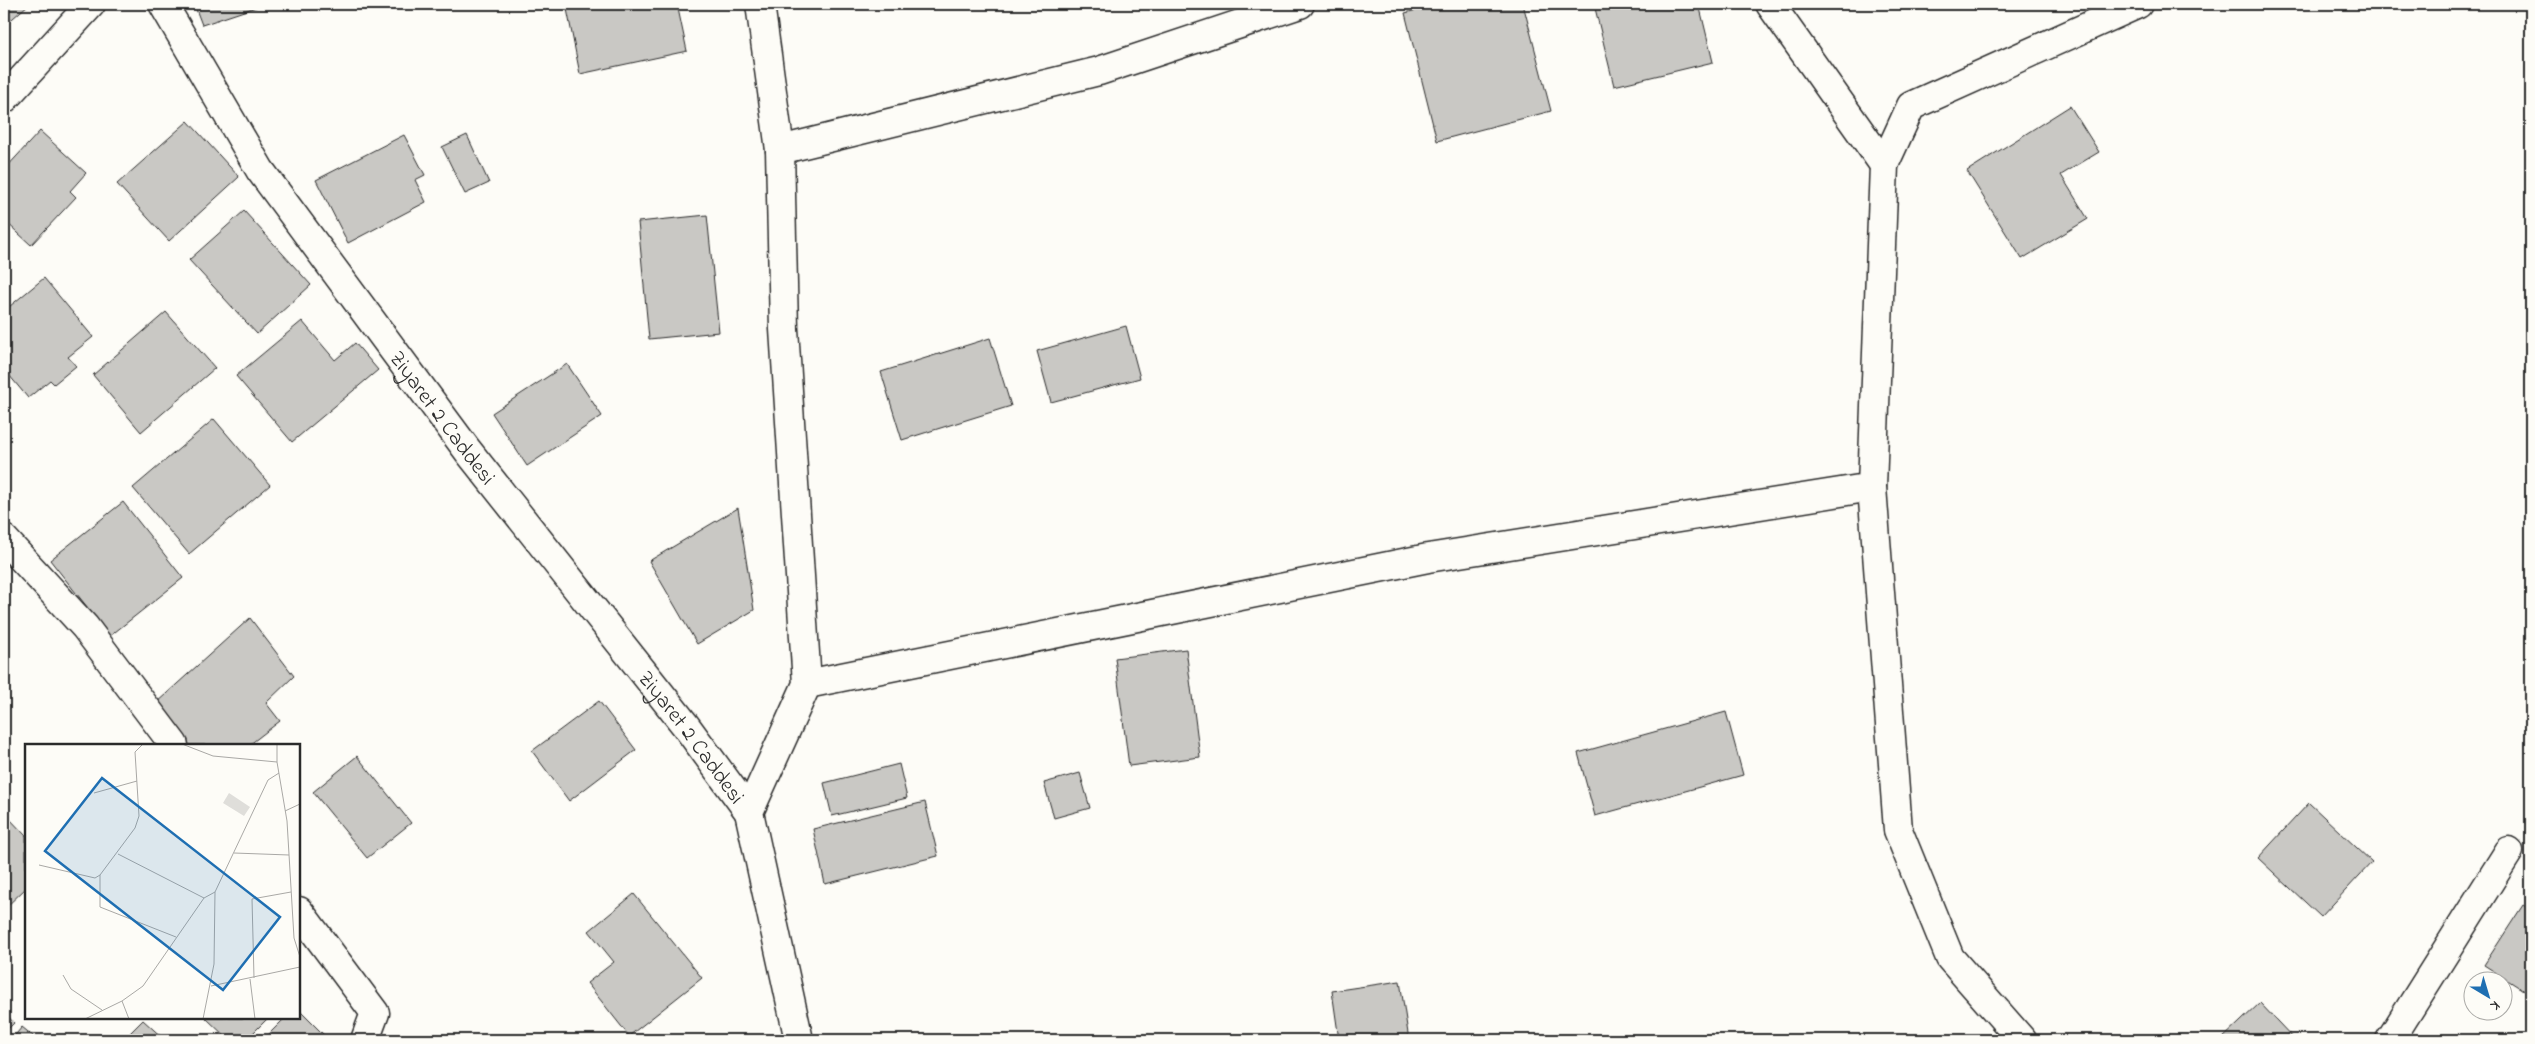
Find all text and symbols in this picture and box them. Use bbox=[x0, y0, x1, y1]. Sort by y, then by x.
street label: Ziyaret 2 Caddesi bbox=[380, 345, 502, 493]
street label: Ziyaret 2 Caddesi bbox=[629, 665, 751, 812]
inset map bbox=[25, 744, 300, 1019]
north arrow bbox=[2462, 972, 2512, 1022]
text: K bbox=[2485, 995, 2504, 1016]

